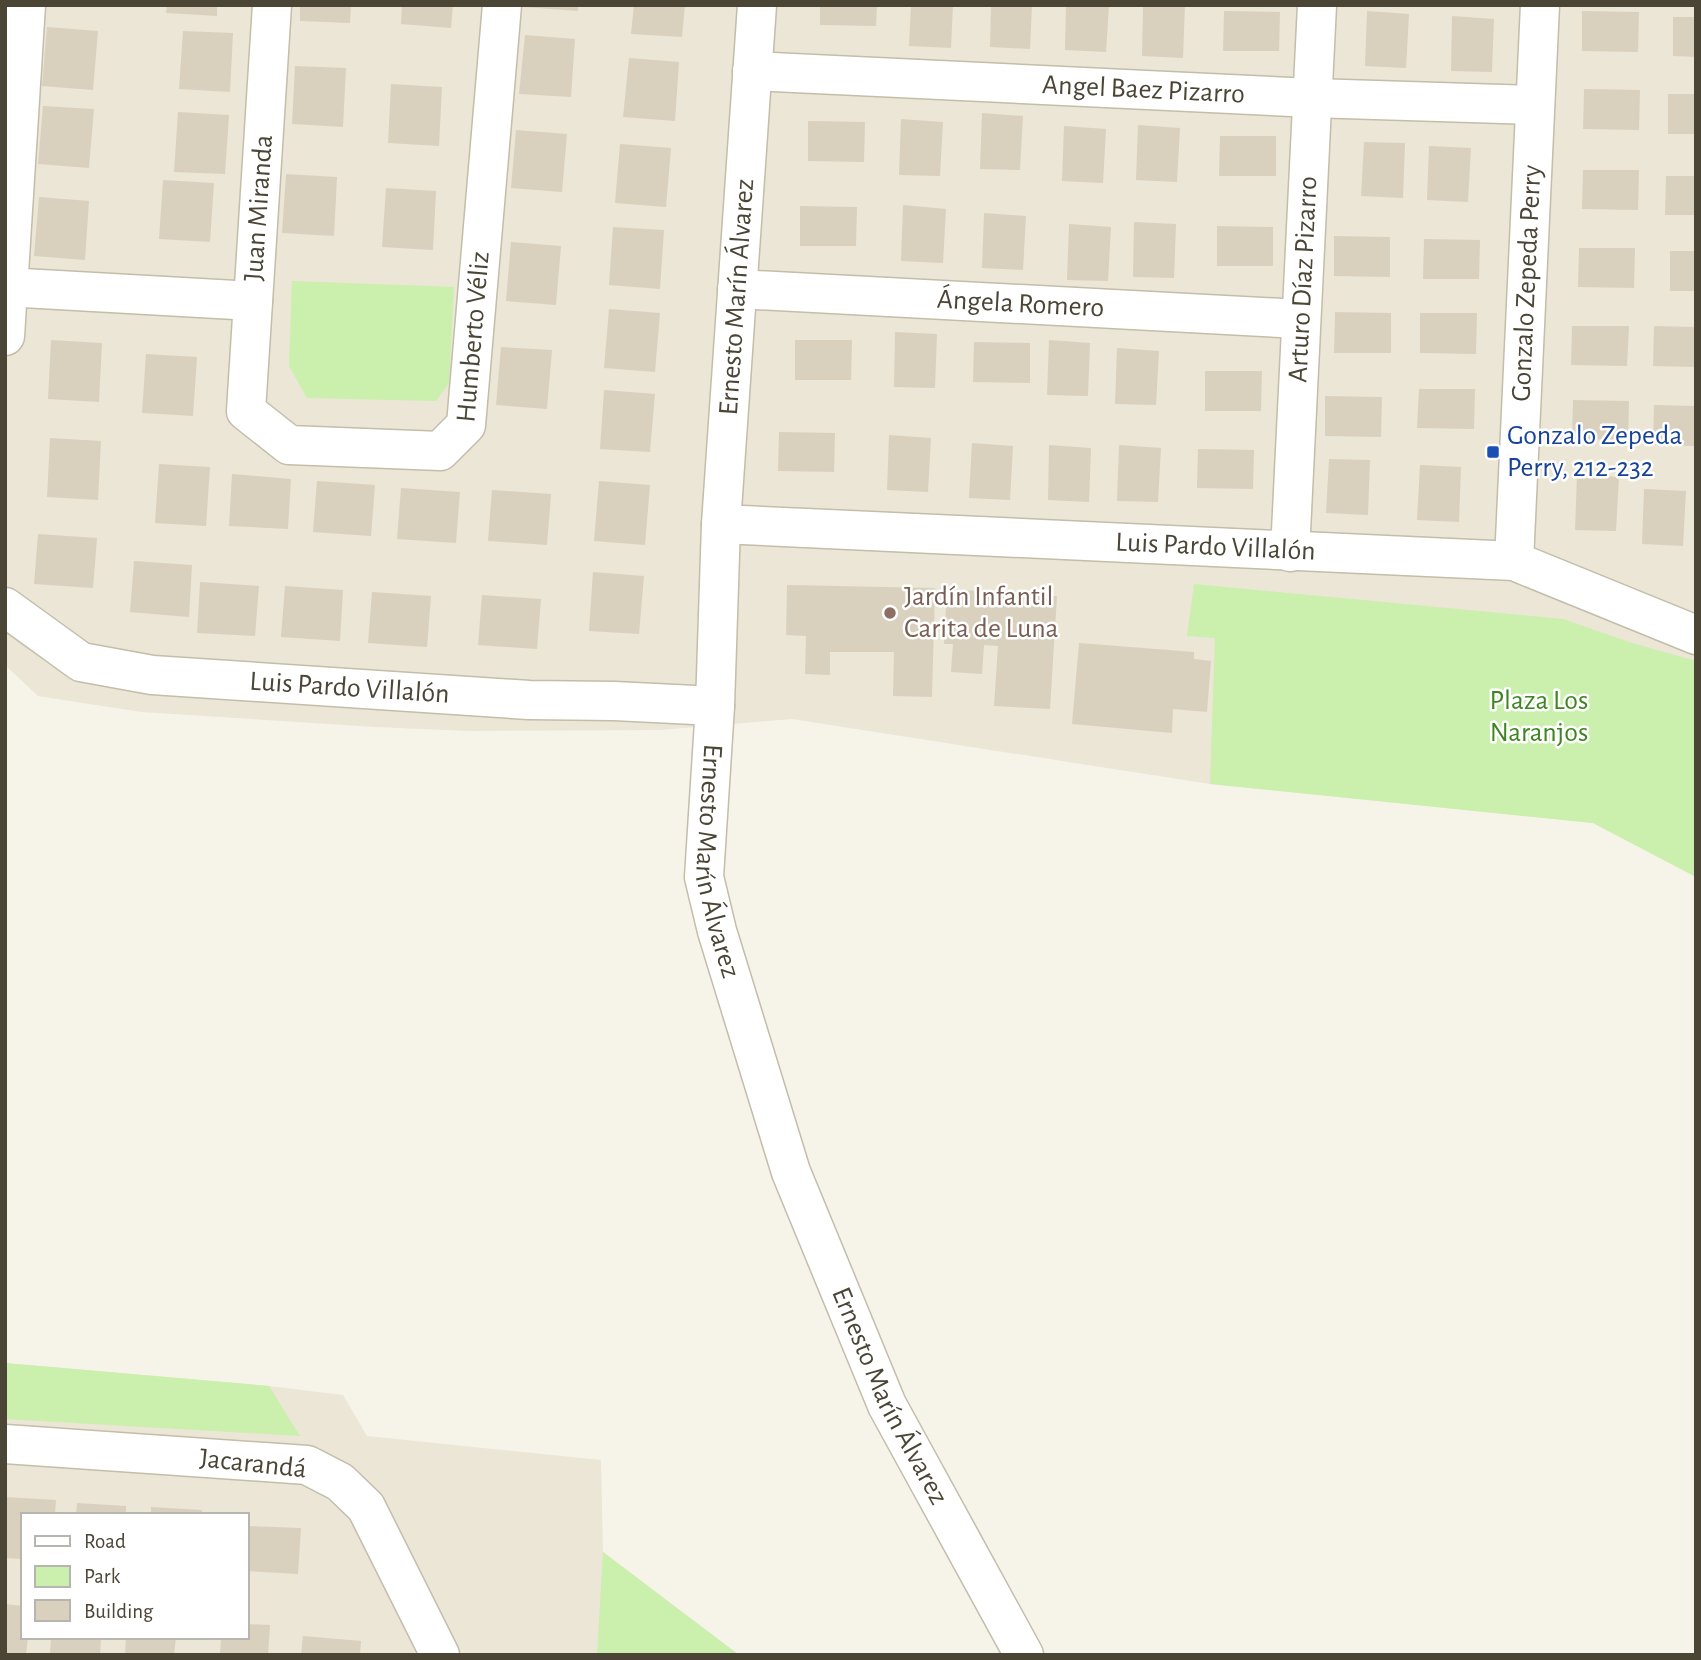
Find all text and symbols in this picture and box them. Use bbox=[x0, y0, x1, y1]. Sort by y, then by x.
street label: Angel Baez Pizarro bbox=[1042, 71, 1246, 109]
street label: Juan Miranda bbox=[240, 134, 278, 282]
street label: Gonzalo Zepeda Perry bbox=[1507, 164, 1547, 402]
street label: Arturo Díaz Pizarro bbox=[1284, 175, 1323, 383]
street label: Ernesto Marín Álvarez bbox=[712, 178, 759, 416]
street label: Humberto Véliz bbox=[452, 250, 495, 423]
street label: Ángela Romero bbox=[936, 283, 1105, 323]
place label: Gonzalo Zepeda Perry, 212-232 bbox=[1507, 422, 1683, 482]
marker: Gonzalo Zepeda Perry, 212-232 bbox=[1485, 444, 1501, 460]
street label: Luis Pardo Villalón bbox=[1115, 528, 1316, 566]
place label: Jardín Infantil Carita de Luna bbox=[904, 583, 1059, 643]
marker: Jardín Infantil Carita de Luna bbox=[882, 605, 898, 621]
street label: Luis Pardo Villalón bbox=[249, 668, 450, 709]
park label: Plaza Los Naranjos bbox=[1490, 687, 1588, 747]
street label: Ernesto Marín Álvarez bbox=[690, 743, 745, 981]
street label: Ernesto Marín Álvarez bbox=[826, 1283, 953, 1509]
street label: Jacarandá bbox=[198, 1444, 308, 1484]
legend bbox=[21, 1513, 248, 1639]
text: Road bbox=[84, 1531, 126, 1552]
text: Park bbox=[84, 1566, 121, 1587]
text: Building bbox=[84, 1601, 154, 1622]

